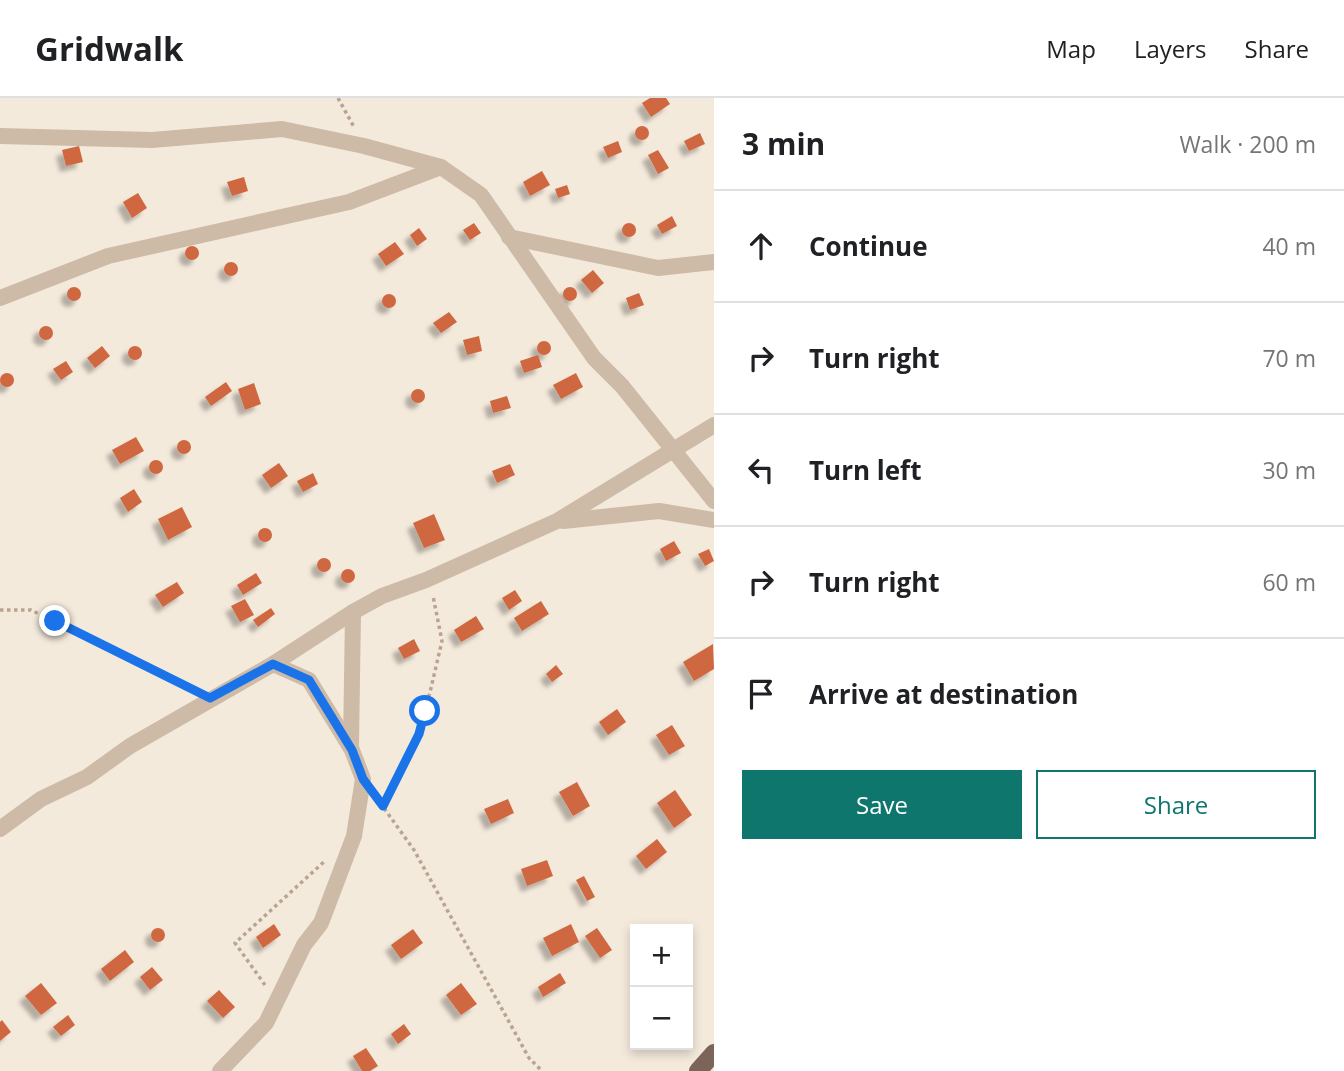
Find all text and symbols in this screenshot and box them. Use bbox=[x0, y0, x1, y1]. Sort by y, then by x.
text: Gridwalk bbox=[35, 26, 184, 71]
text: Map bbox=[1046, 32, 1096, 65]
text: Layers bbox=[1134, 32, 1207, 65]
text: Share bbox=[1245, 32, 1309, 65]
text: 3 min bbox=[742, 123, 825, 164]
text: Walk · 200 m bbox=[1179, 128, 1316, 160]
icon: ahead bbox=[742, 227, 780, 265]
text: Continue bbox=[809, 228, 928, 264]
text: 40 m bbox=[1262, 230, 1316, 262]
icon: right bbox=[742, 339, 780, 377]
text: Turn right bbox=[809, 340, 940, 376]
text: 70 m bbox=[1262, 342, 1316, 374]
icon: left bbox=[742, 451, 780, 489]
text: Turn left bbox=[809, 452, 921, 488]
text: 30 m bbox=[1262, 454, 1316, 486]
icon: right bbox=[742, 563, 780, 601]
text: Turn right bbox=[809, 564, 940, 600]
text: 60 m bbox=[1262, 566, 1316, 598]
route end bbox=[39, 605, 70, 636]
icon: arrive bbox=[742, 675, 780, 713]
text: Arrive at destination bbox=[809, 676, 1078, 712]
route start bbox=[409, 695, 440, 726]
button: Save bbox=[742, 770, 1022, 839]
button: Share bbox=[1036, 770, 1316, 839]
map controls bbox=[630, 924, 693, 1050]
button: + bbox=[630, 924, 693, 987]
button: − bbox=[630, 987, 693, 1050]

